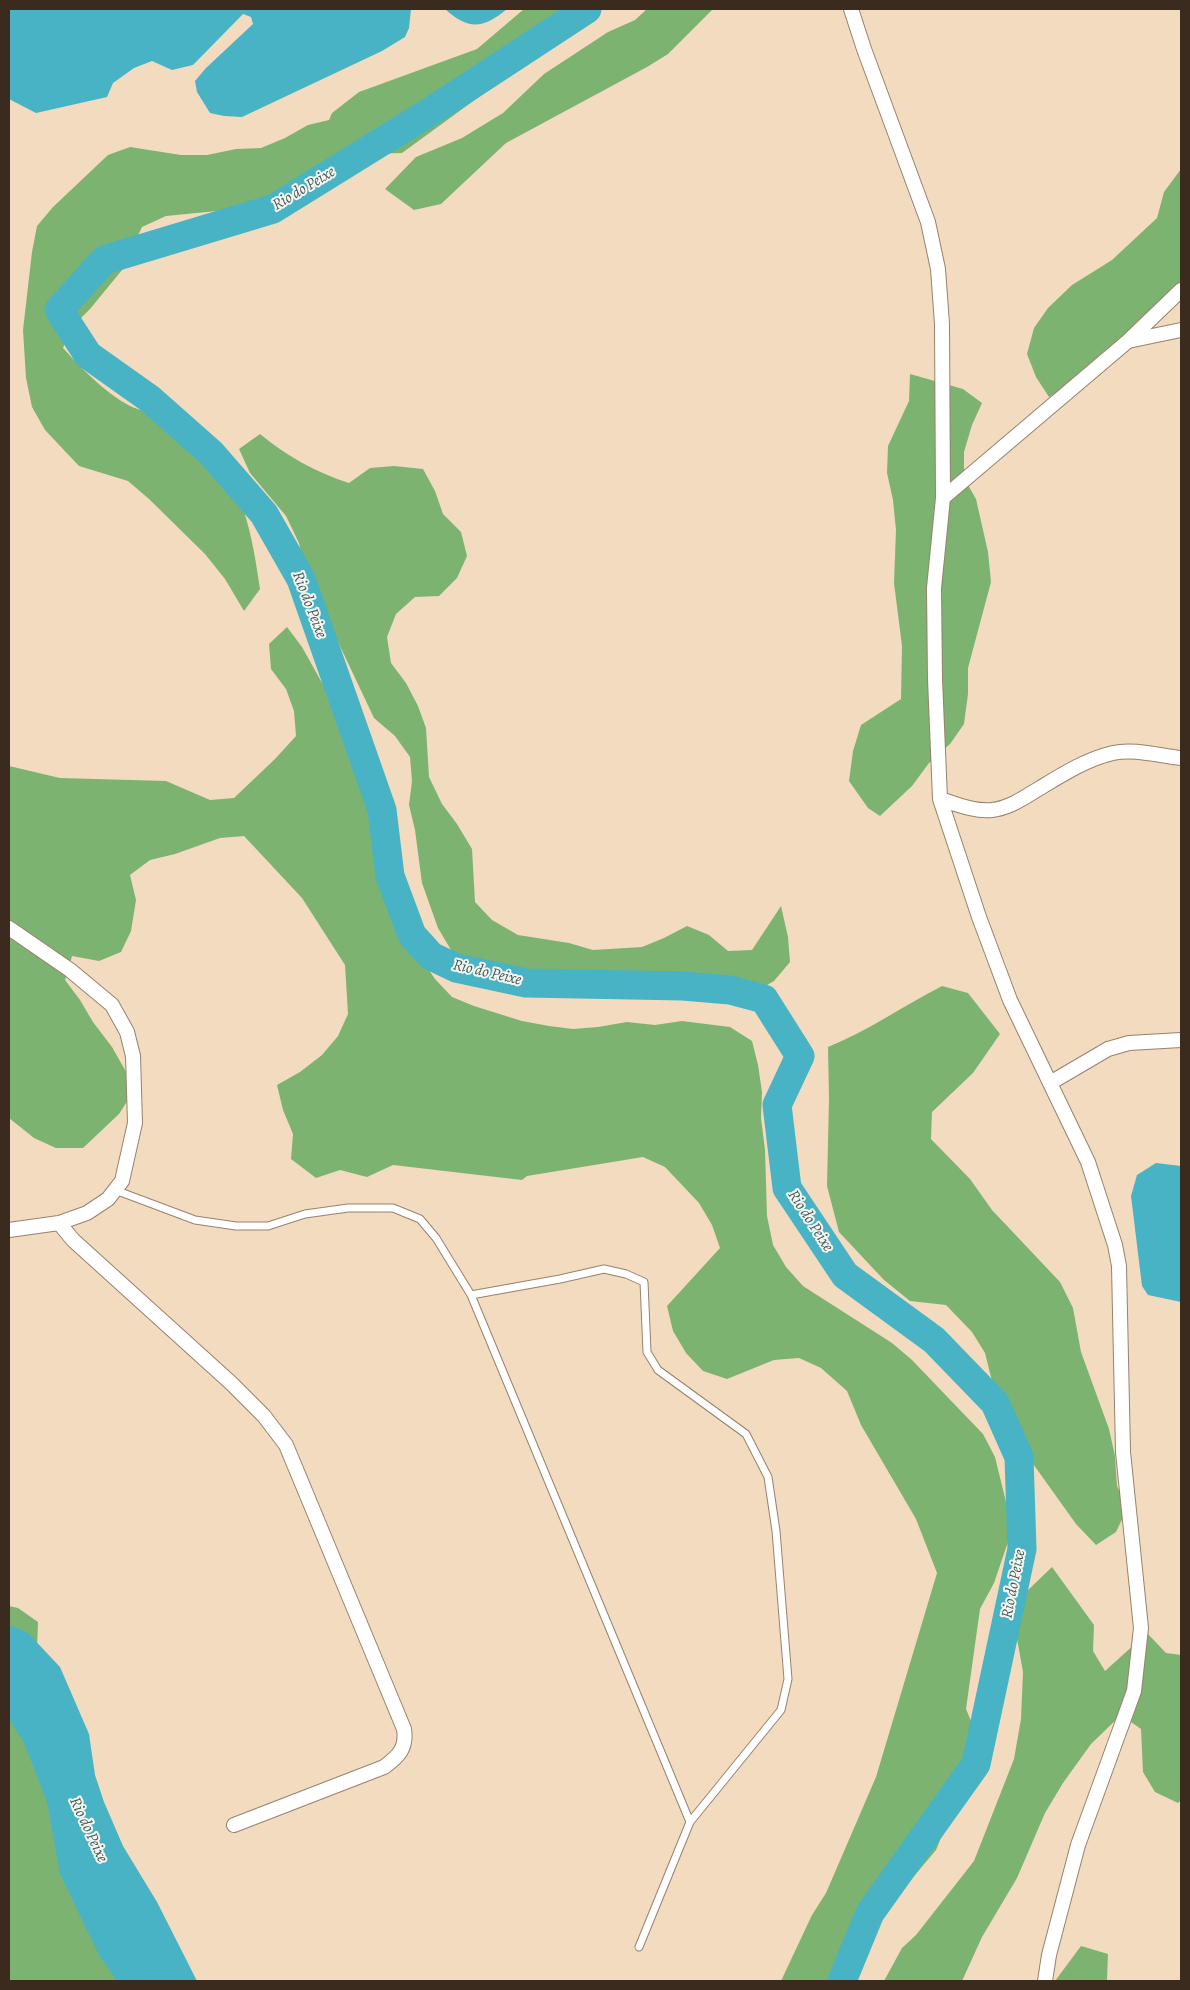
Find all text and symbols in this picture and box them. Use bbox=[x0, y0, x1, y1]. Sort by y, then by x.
water label: Rio do Peixe bbox=[269, 163, 339, 215]
water label: Rio do Peixe bbox=[288, 569, 330, 641]
water label: Rio do Peixe bbox=[451, 956, 523, 990]
water label: Rio do Peixe bbox=[783, 1187, 837, 1255]
water label: Rio do Peixe bbox=[998, 1548, 1030, 1620]
water label: Rio do Peixe bbox=[65, 1794, 111, 1866]

